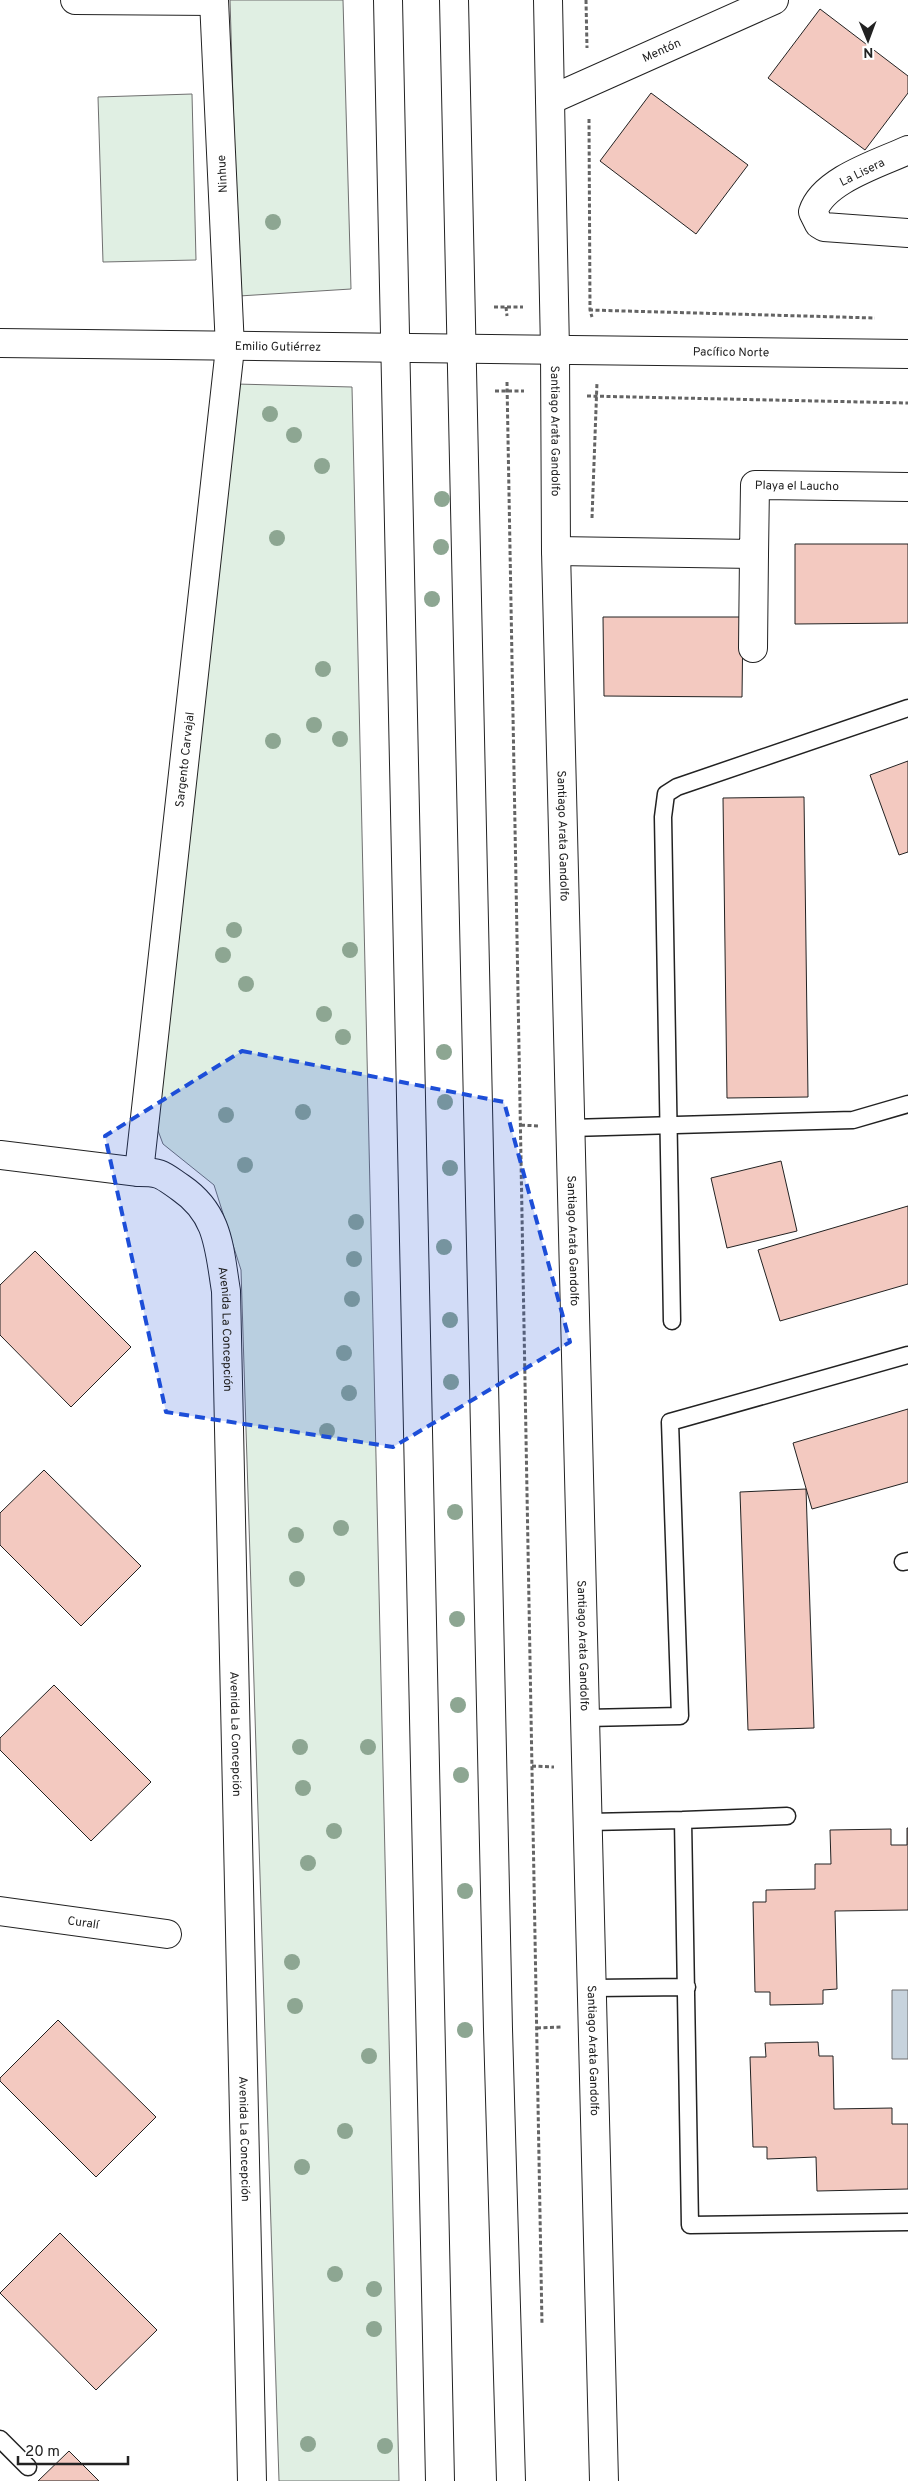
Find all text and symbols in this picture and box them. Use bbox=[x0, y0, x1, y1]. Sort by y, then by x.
north arrow bbox=[843, 15, 893, 65]
street label: Mentón bbox=[640, 36, 684, 67]
text: N bbox=[863, 43, 873, 60]
street label: Ninhue bbox=[214, 154, 232, 193]
street label: La Lisera bbox=[837, 155, 888, 191]
street label: Emilio Gutiérrez bbox=[235, 339, 321, 356]
street label: Pacífico Norte bbox=[693, 344, 769, 361]
street label: Santiago Arata Gandolfo bbox=[546, 365, 563, 497]
street label: Playa el Laucho bbox=[755, 478, 839, 495]
street label: Sargento Carvajal bbox=[172, 711, 199, 808]
street label: Santiago Arata Gandolfo bbox=[552, 770, 572, 902]
street label: Santiago Arata Gandolfo bbox=[563, 1175, 582, 1307]
street label: Avenida La Concepción bbox=[213, 1266, 235, 1392]
street label: Santiago Arata Gandolfo bbox=[573, 1580, 592, 1712]
street label: Avenida La Concepción bbox=[225, 1671, 244, 1797]
street label: Curalí bbox=[66, 1913, 101, 1934]
street label: Santiago Arata Gandolfo bbox=[583, 1985, 602, 2116]
street label: Avenida La Concepción bbox=[234, 2076, 253, 2202]
scale bar bbox=[18, 2434, 128, 2466]
text: 20 m bbox=[25, 2443, 60, 2462]

